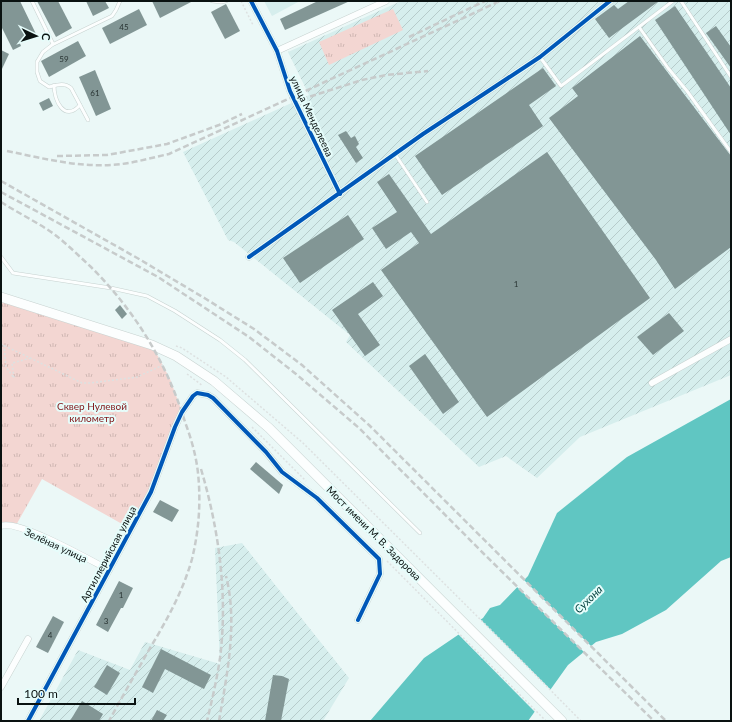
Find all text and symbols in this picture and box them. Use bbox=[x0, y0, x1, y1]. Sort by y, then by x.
north arrow bbox=[16, 16, 56, 56]
house number: 45 bbox=[119, 22, 129, 32]
text: С bbox=[40, 33, 53, 42]
house number: 59 bbox=[59, 54, 69, 64]
street label: улица Менделеева bbox=[288, 74, 336, 158]
house number: 61 bbox=[90, 88, 100, 98]
house number: 1 bbox=[514, 279, 519, 289]
park label: Сквер Нулевой километр bbox=[57, 400, 127, 424]
street label: Мост имени М. В. Задорова bbox=[324, 483, 424, 583]
street label: Артиллерийская улица bbox=[78, 504, 138, 604]
street label: Зелёная улица bbox=[23, 525, 89, 565]
water label: Сухона bbox=[571, 582, 605, 615]
house number: 1 bbox=[119, 590, 124, 600]
house number: 3 bbox=[104, 616, 109, 626]
house number: 4 bbox=[48, 630, 53, 640]
scale bar bbox=[18, 680, 135, 706]
text: 100 m bbox=[24, 686, 58, 701]

